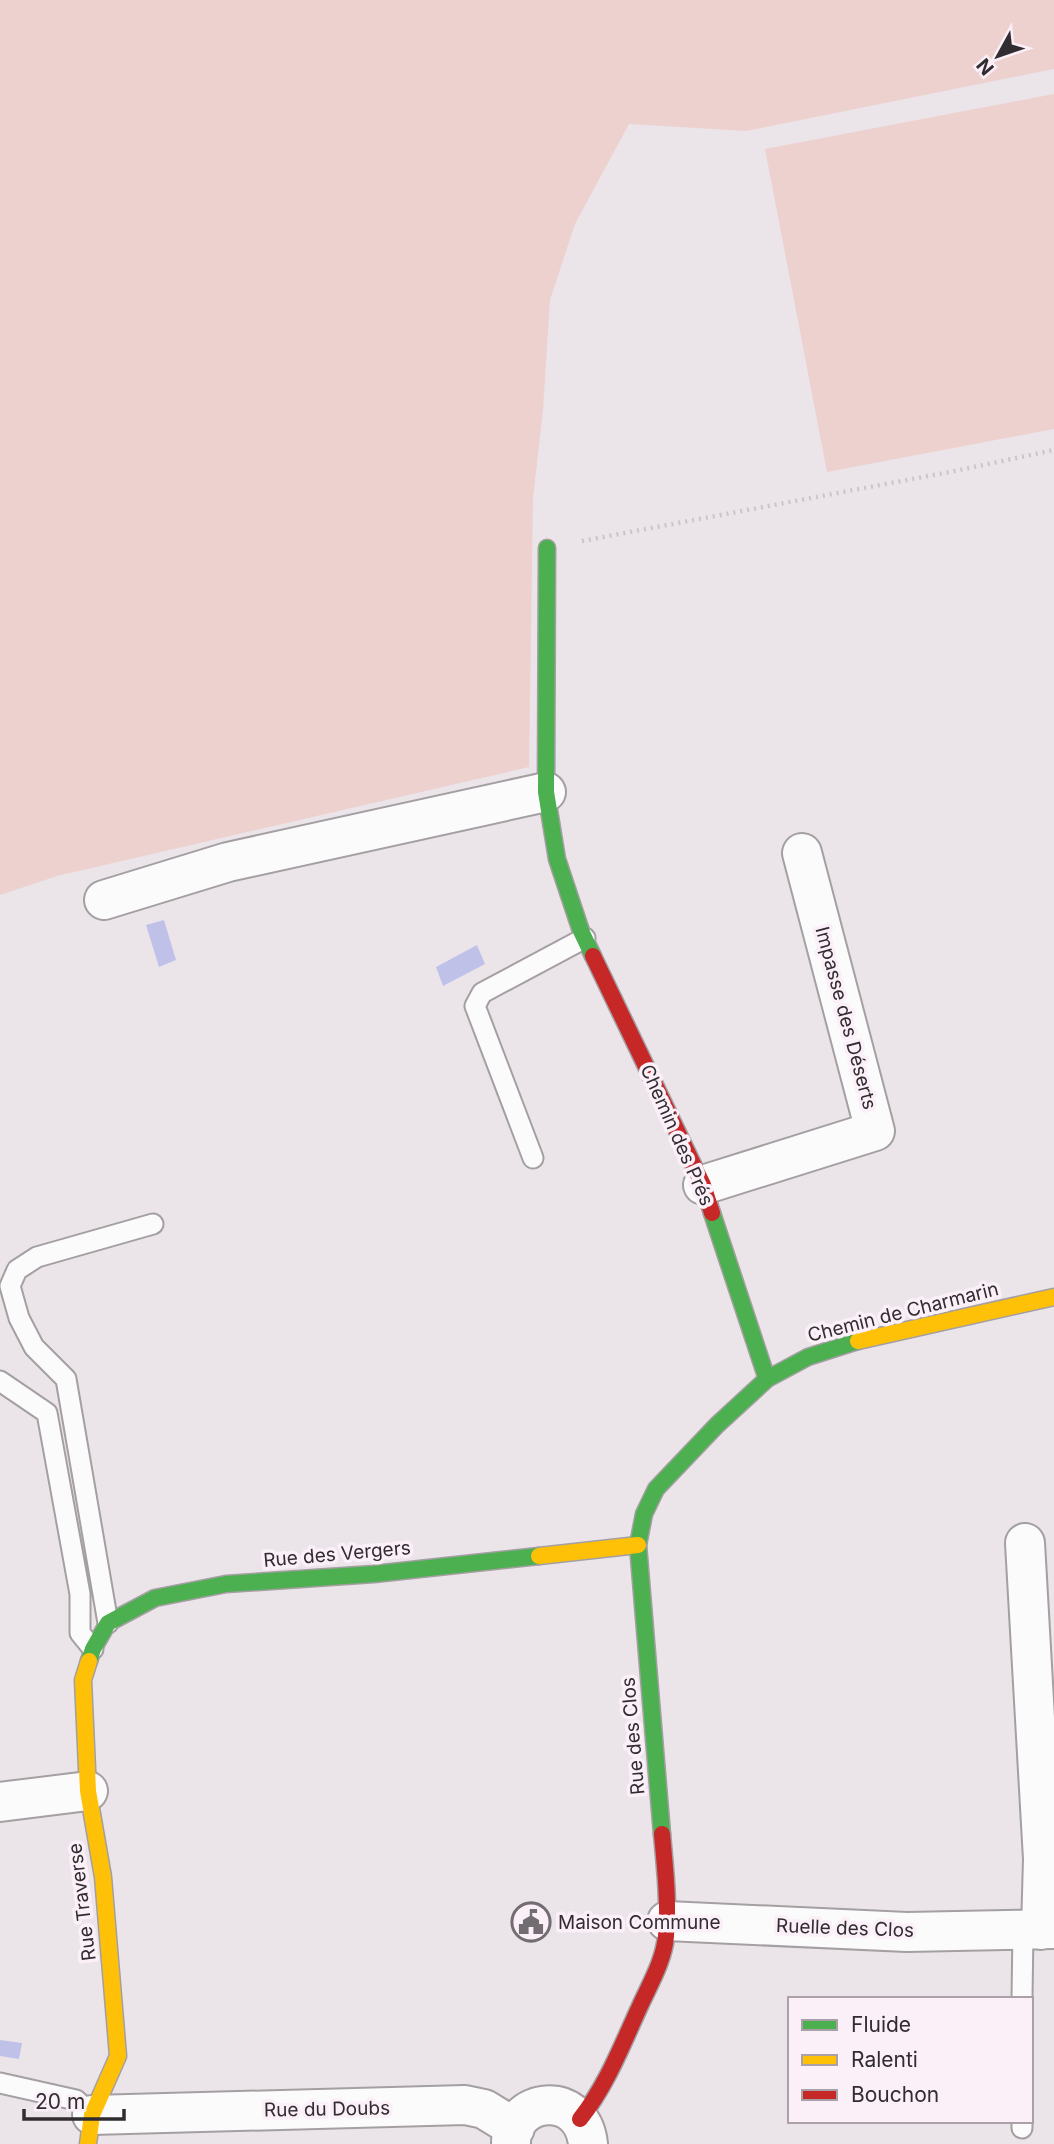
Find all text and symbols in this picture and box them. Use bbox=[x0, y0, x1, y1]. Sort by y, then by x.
north arrow bbox=[963, 21, 1033, 91]
text: N bbox=[972, 54, 999, 80]
street label: Impasse des Déserts bbox=[811, 924, 881, 1112]
street label: Chemin des Prés bbox=[636, 1061, 718, 1209]
street label: Chemin de Charmarin bbox=[805, 1277, 1001, 1347]
street label: Rue des Vergers bbox=[262, 1536, 412, 1572]
street label: Rue des Clos bbox=[616, 1676, 650, 1796]
street label: Rue Traverse bbox=[63, 1842, 101, 1962]
public building icon: Maison Commune bbox=[510, 1901, 552, 1943]
place label: Maison Commune bbox=[558, 1911, 721, 1934]
street label: Ruelle des Clos bbox=[776, 1914, 914, 1942]
legend bbox=[788, 1997, 1033, 2123]
text: Fluide bbox=[851, 2012, 911, 2037]
text: Ralenti bbox=[851, 2047, 918, 2072]
scale bar bbox=[24, 2078, 124, 2122]
text: Bouchon bbox=[851, 2082, 939, 2107]
text: 20 m bbox=[35, 2089, 85, 2114]
street label: Rue du Doubs bbox=[264, 2096, 390, 2122]

